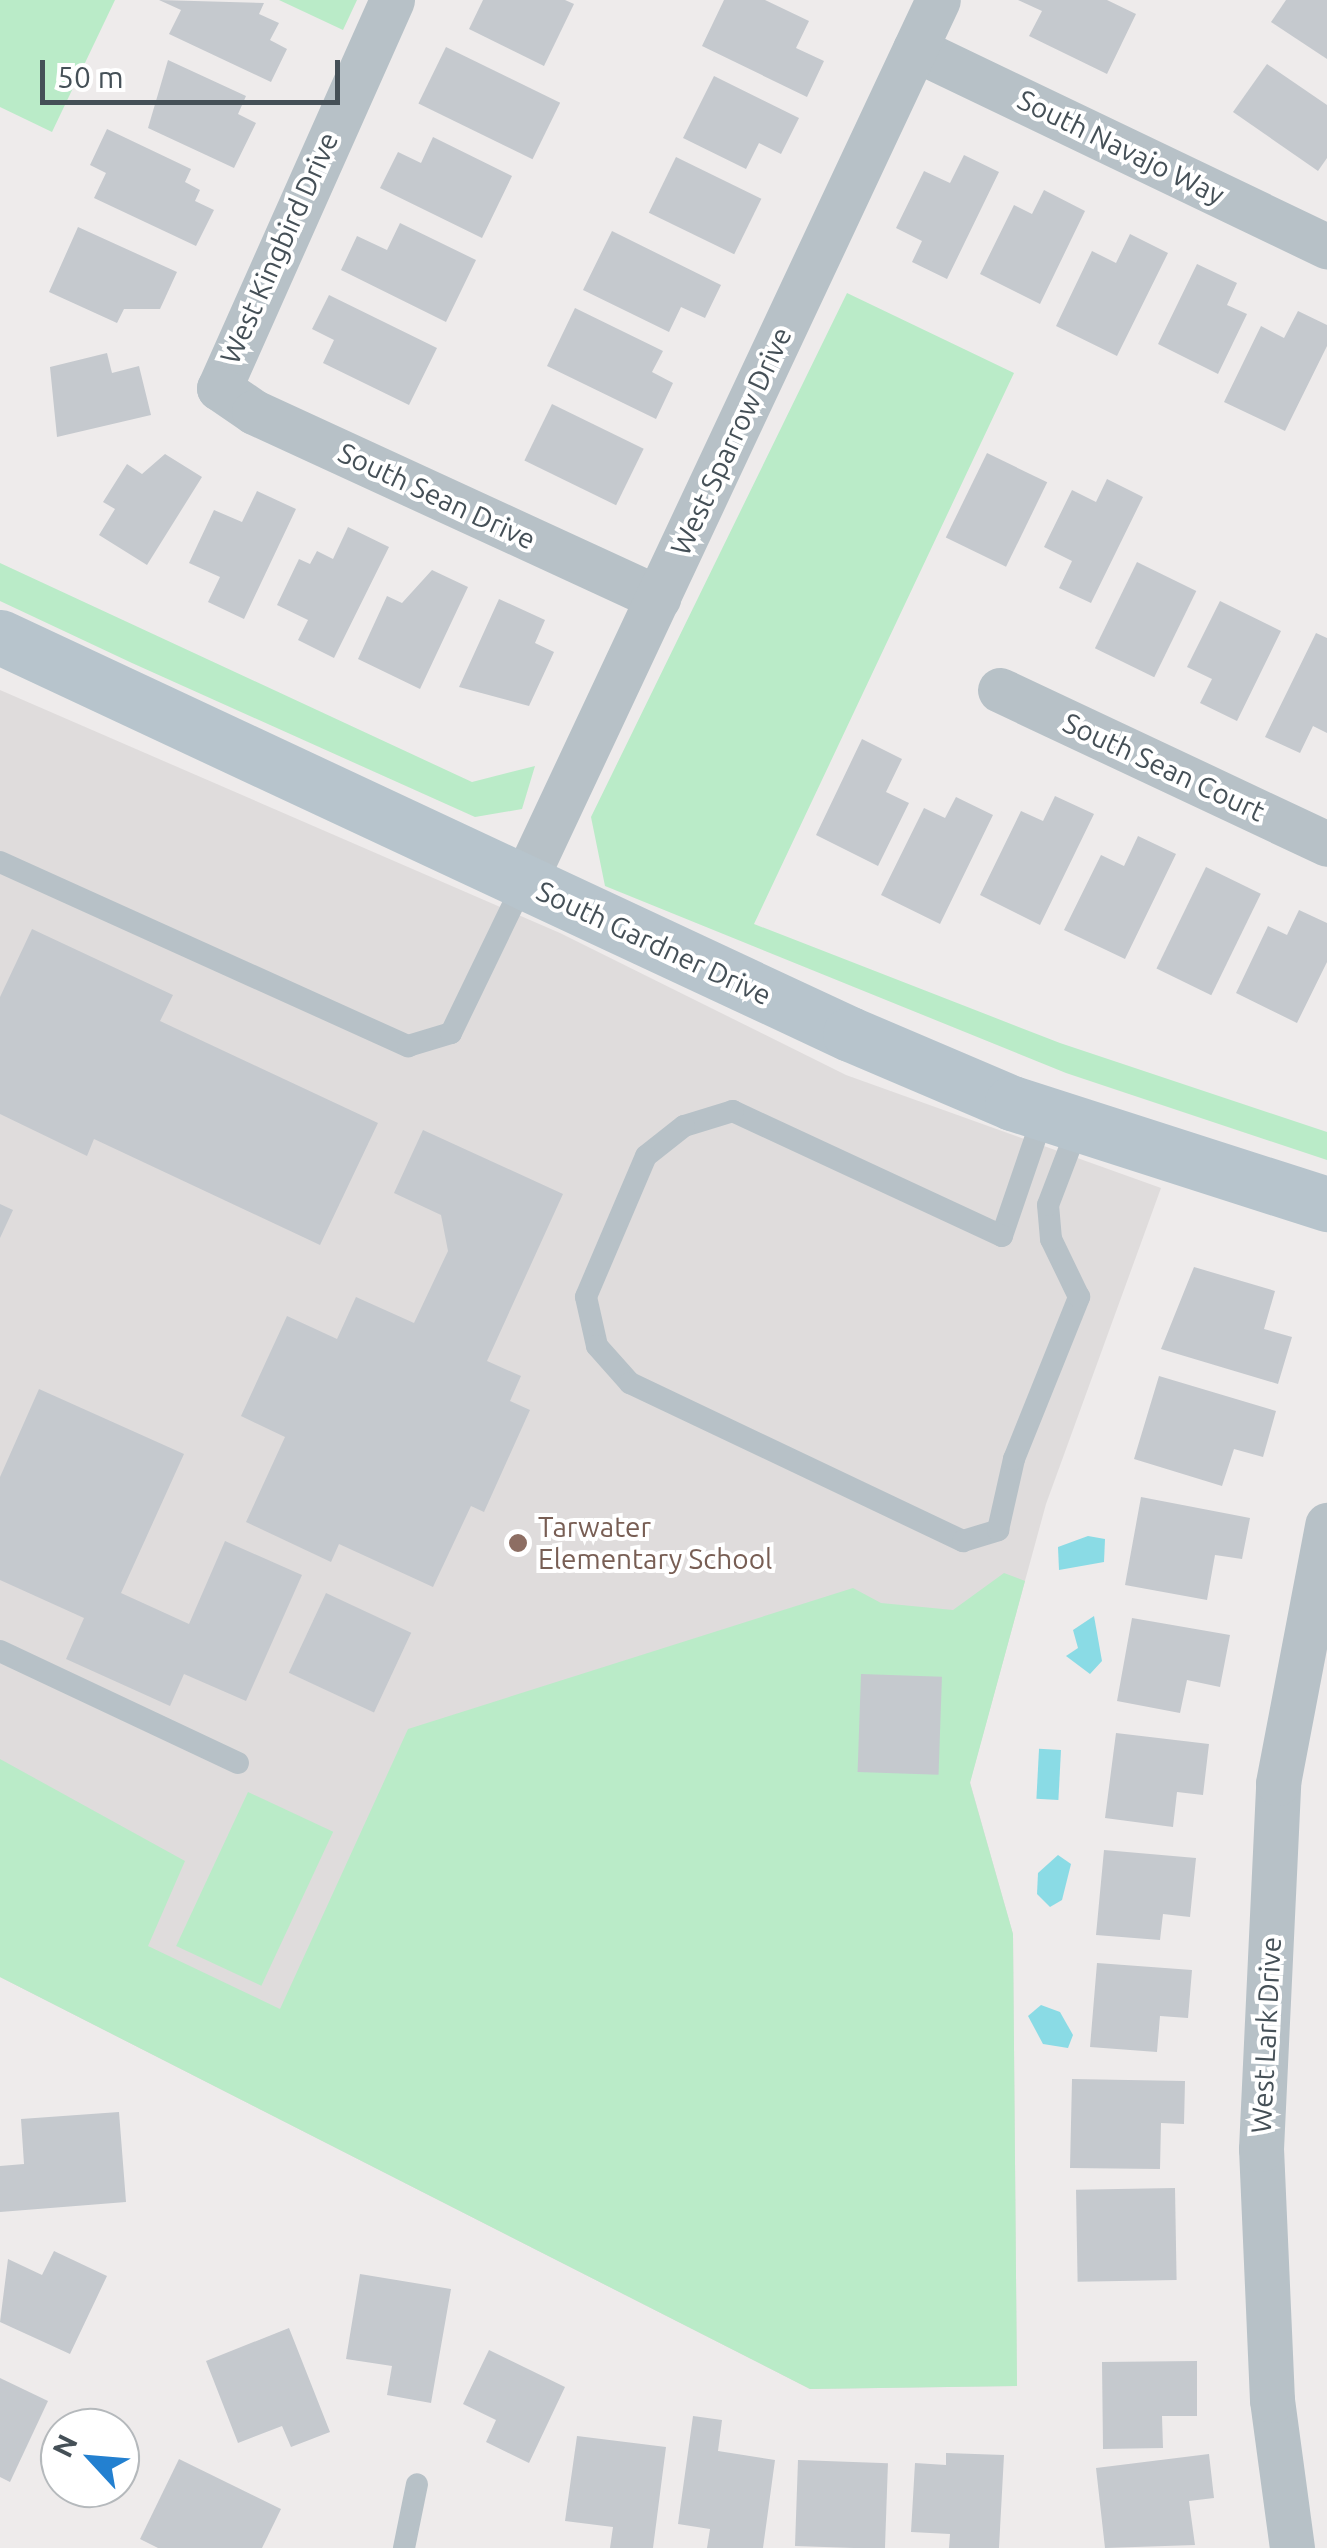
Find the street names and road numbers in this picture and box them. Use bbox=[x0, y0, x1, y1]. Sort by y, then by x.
street label: South Navajo Way bbox=[1012, 82, 1230, 212]
street label: West Kingbird Drive bbox=[213, 127, 345, 369]
street label: West Sparrow Drive bbox=[663, 322, 799, 560]
street label: South Sean Drive bbox=[333, 436, 541, 556]
street label: South Sean Court bbox=[1058, 706, 1270, 828]
street label: South Gardner Drive bbox=[531, 874, 777, 1012]
street label: West Lark Drive bbox=[1244, 1936, 1288, 2134]

